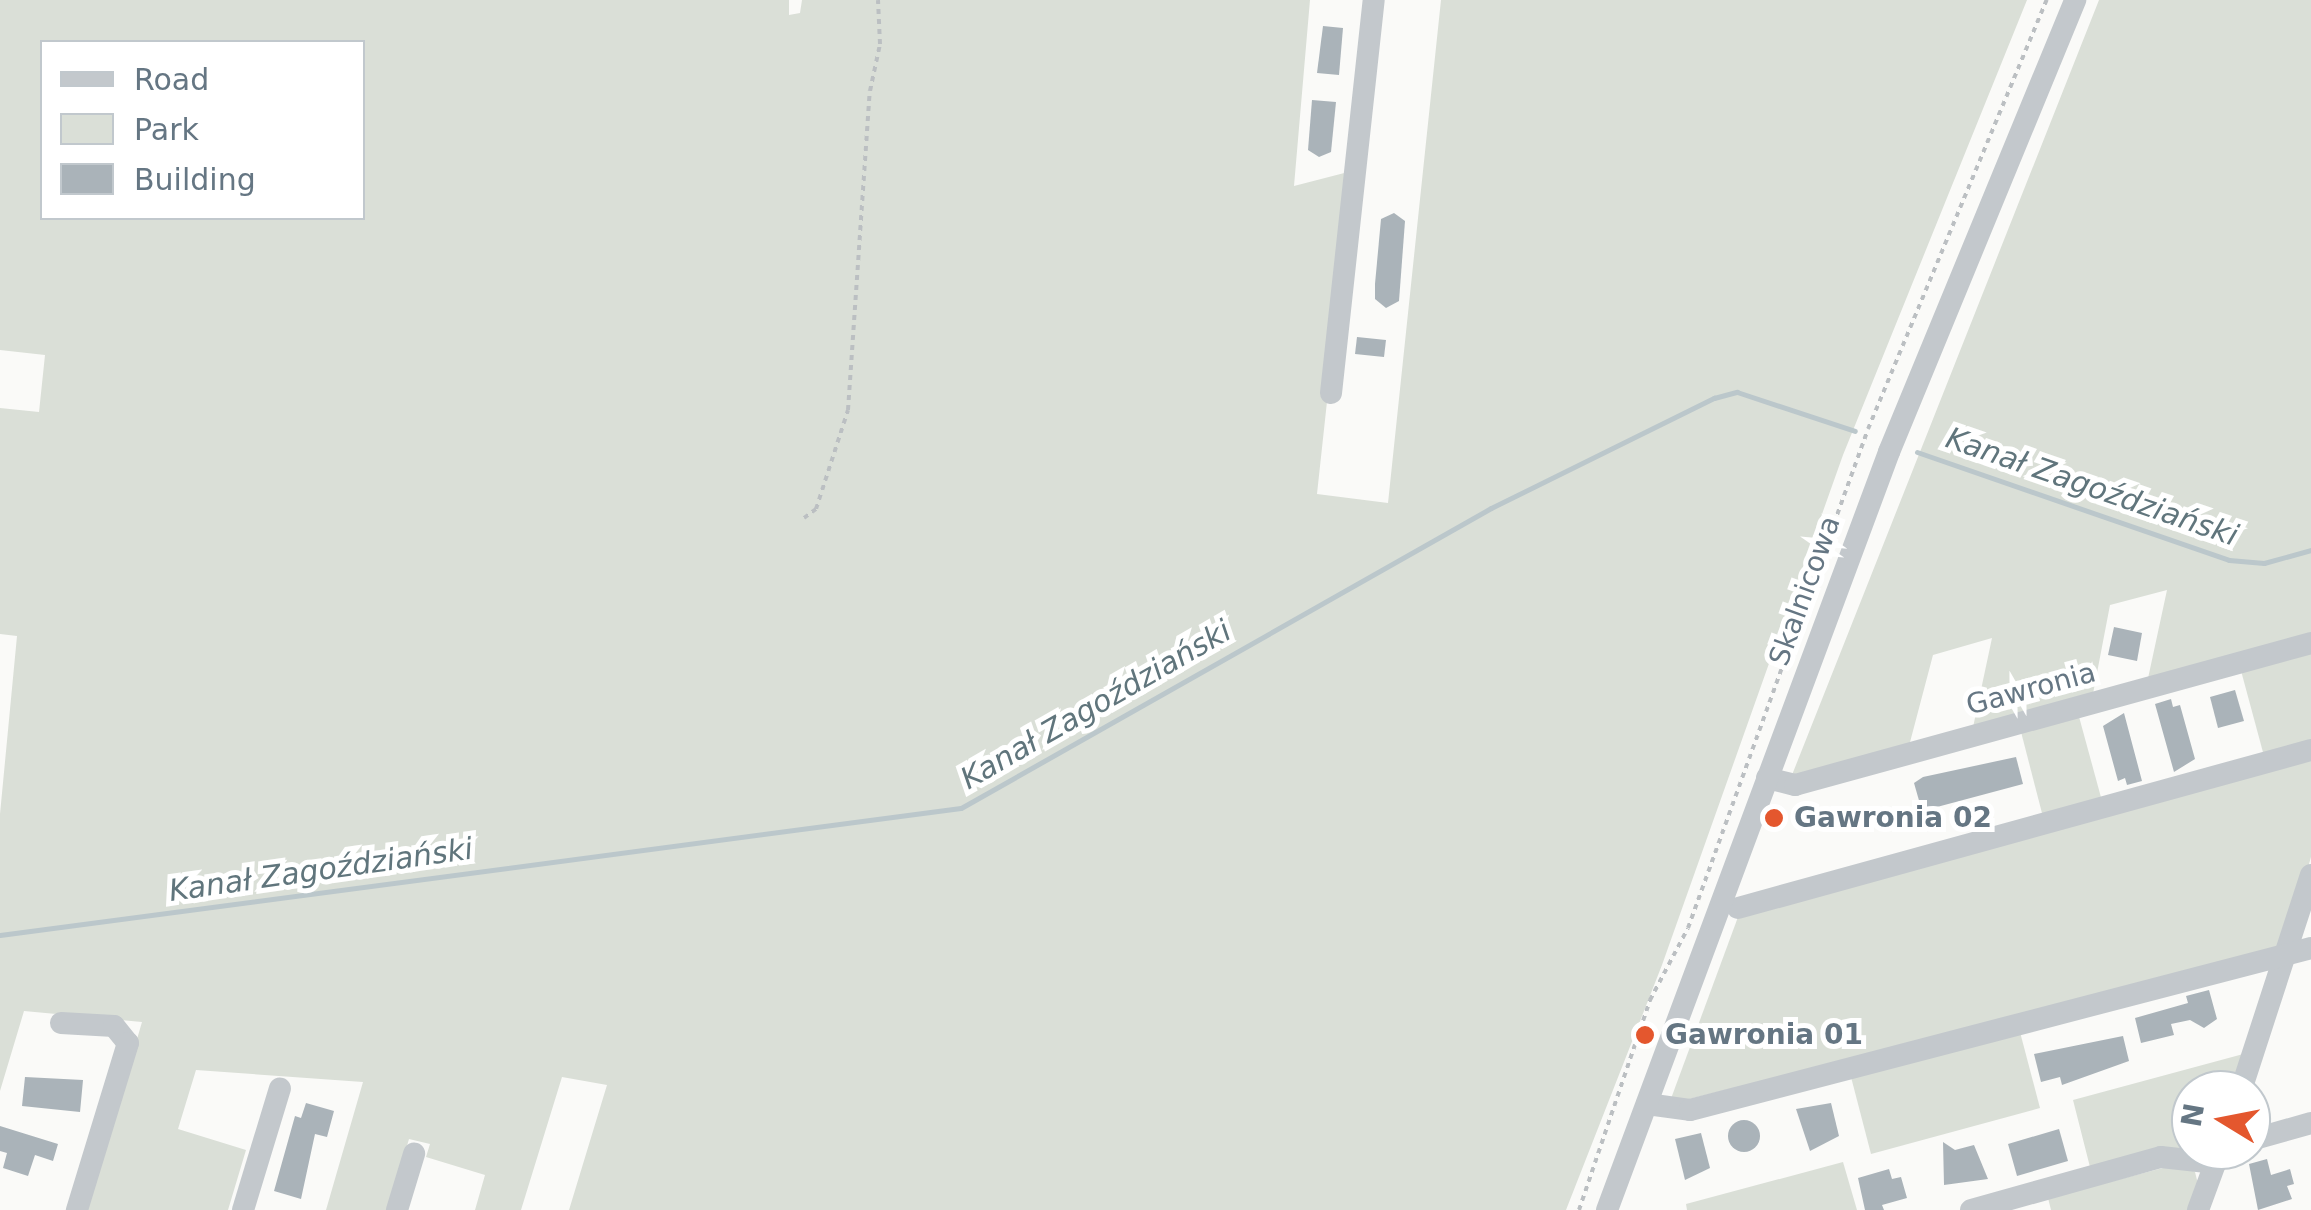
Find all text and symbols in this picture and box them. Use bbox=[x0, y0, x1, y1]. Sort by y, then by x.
legend bbox=[40, 40, 365, 220]
text: Road bbox=[134, 62, 209, 97]
text: Park bbox=[134, 112, 199, 147]
text: Building bbox=[134, 162, 256, 197]
water label: Kanał Zagoździański bbox=[1941, 420, 2243, 554]
street label: Skalnicowa bbox=[1762, 512, 1848, 670]
water label: Kanał Zagoździański bbox=[954, 613, 1238, 797]
street label: Gawronia bbox=[1963, 656, 2099, 722]
place label: Gawronia 02 bbox=[1794, 801, 1992, 835]
marker: Gawronia 02 bbox=[1763, 807, 1785, 829]
water label: Kanał Zagoździański bbox=[167, 831, 475, 909]
place label: Gawronia 01 bbox=[1665, 1018, 1863, 1052]
marker: Gawronia 01 bbox=[1634, 1024, 1656, 1046]
north arrow bbox=[2171, 1070, 2271, 1170]
text: N bbox=[2175, 1101, 2211, 1129]

